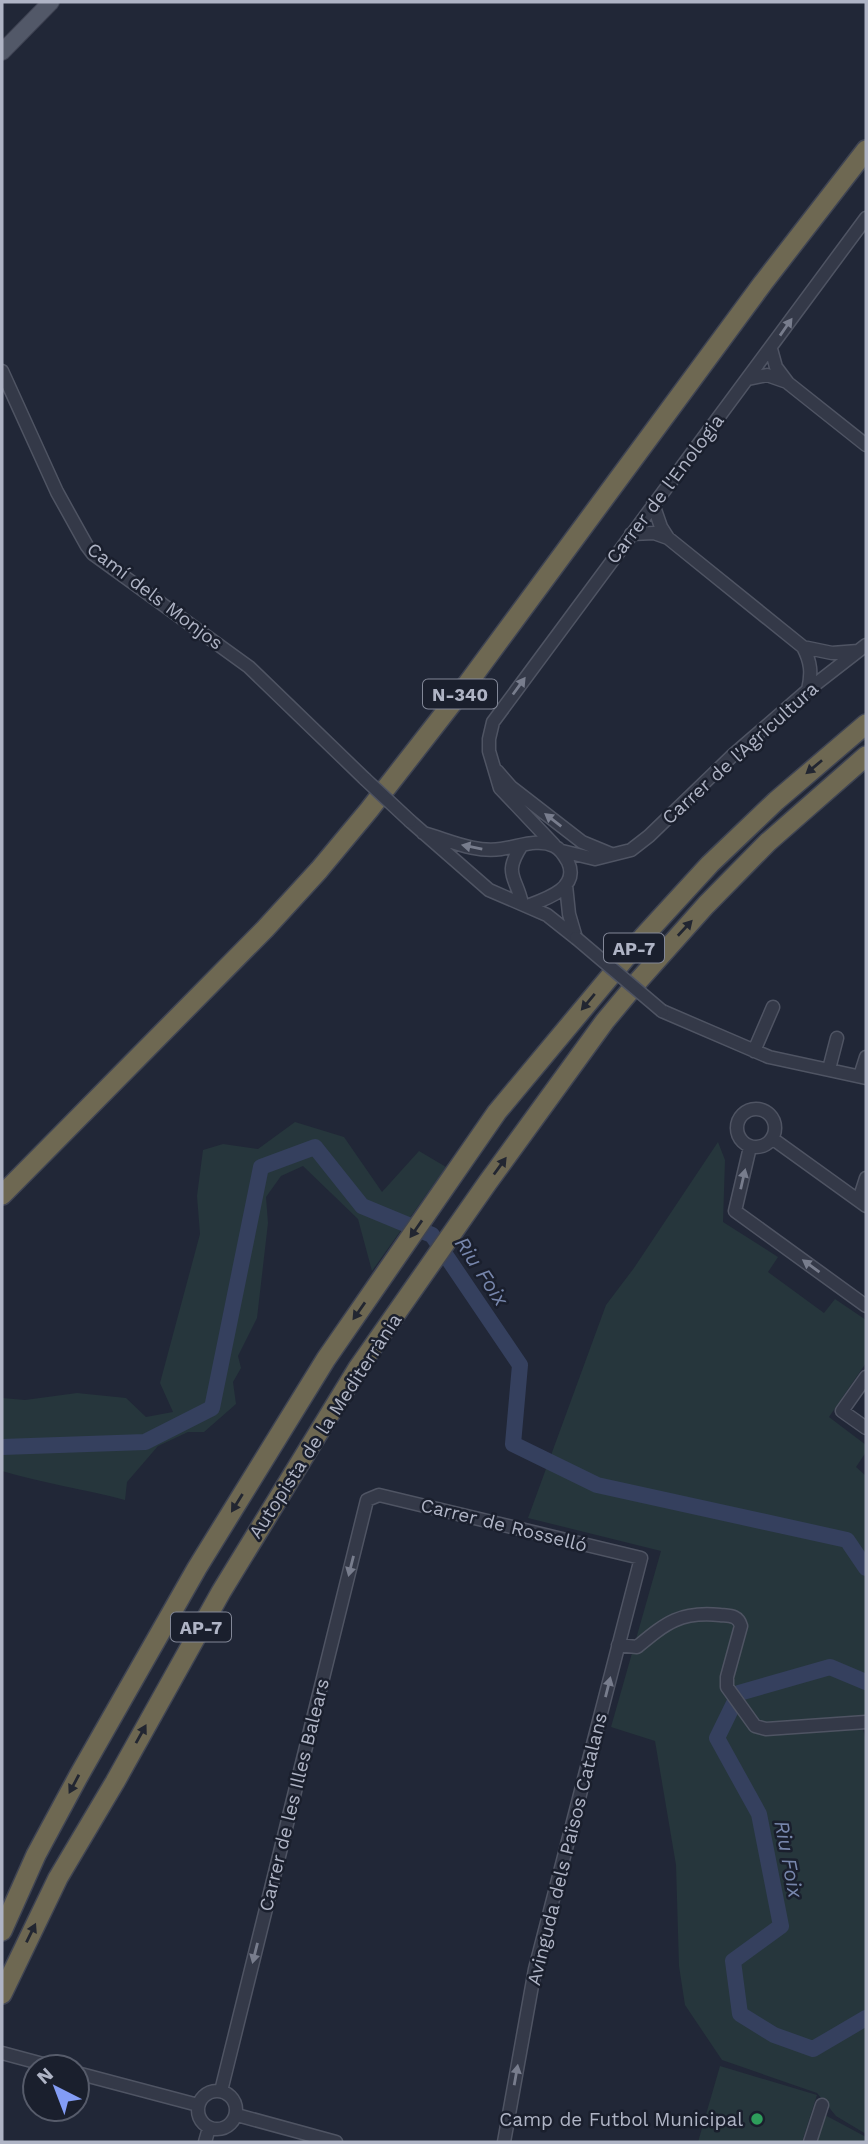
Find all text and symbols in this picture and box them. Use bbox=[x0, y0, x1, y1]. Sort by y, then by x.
one-way arrow bbox=[779, 318, 793, 336]
street label: Carrer de l'Enologia bbox=[601, 409, 729, 568]
street label: Camí dels Monjos bbox=[82, 537, 228, 655]
one-way arrow bbox=[512, 677, 526, 695]
street label: Carrer de l'Agricultura bbox=[657, 677, 823, 829]
road number: N-340 bbox=[423, 680, 497, 708]
one-way arrow bbox=[805, 760, 823, 775]
one-way arrow bbox=[545, 812, 563, 827]
one-way arrow bbox=[461, 841, 483, 852]
one-way arrow bbox=[676, 920, 692, 937]
road number: AP-7 bbox=[604, 933, 664, 962]
one-way arrow bbox=[581, 993, 596, 1010]
one-way arrow bbox=[493, 1157, 508, 1175]
one-way arrow bbox=[737, 1168, 748, 1190]
one-way arrow bbox=[410, 1219, 423, 1238]
water label: Riu Foix bbox=[450, 1232, 515, 1311]
one-way arrow bbox=[802, 1259, 820, 1273]
one-way arrow bbox=[352, 1302, 366, 1320]
street label: Autopista de la Mediterrània bbox=[244, 1309, 407, 1543]
street label: Carrer de Rosselló bbox=[418, 1493, 590, 1557]
one-way arrow bbox=[231, 1494, 244, 1513]
one-way arrow bbox=[345, 1555, 356, 1577]
road number: AP-7 bbox=[171, 1612, 231, 1642]
street label: Carrer de les Illes Balears bbox=[254, 1676, 334, 1914]
one-way arrow bbox=[603, 1676, 614, 1698]
street label: Avinguda dels Països Catalans bbox=[522, 1710, 612, 1988]
one-way arrow bbox=[136, 1724, 147, 1744]
one-way arrow bbox=[68, 1775, 80, 1794]
water label: Riu Foix bbox=[769, 1818, 809, 1901]
one-way arrow bbox=[26, 1923, 37, 1943]
one-way arrow bbox=[249, 1942, 260, 1964]
north arrow bbox=[21, 2053, 91, 2123]
text: N bbox=[32, 2062, 58, 2089]
one-way arrow bbox=[510, 2064, 521, 2086]
place label: Camp de Futbol Municipal bbox=[499, 2108, 743, 2131]
marker: Camp de Futbol Municipal bbox=[749, 2111, 765, 2127]

